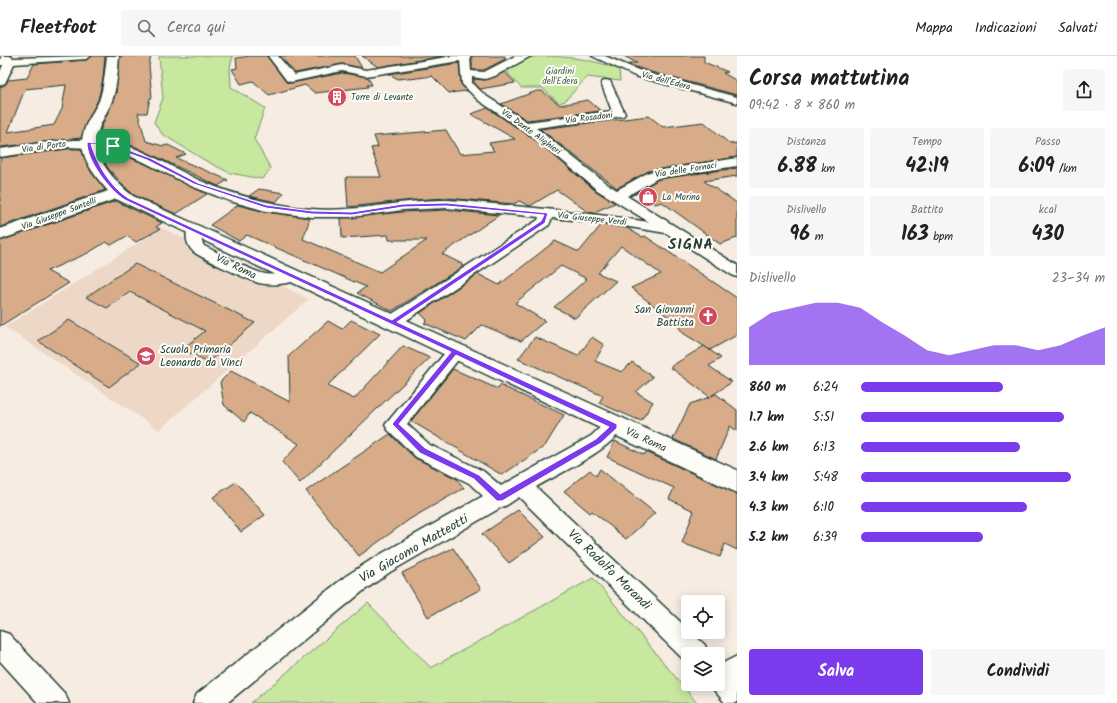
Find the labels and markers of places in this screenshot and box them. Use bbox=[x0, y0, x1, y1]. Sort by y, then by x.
building icon: Torre di Levante bbox=[326, 86, 348, 108]
place label: Torre di Levante bbox=[351, 90, 413, 105]
pin bbox=[96, 129, 130, 163]
shop icon: La Morina bbox=[637, 186, 659, 208]
place label: La Morina bbox=[662, 190, 700, 205]
place label: San Giovanni Battista bbox=[634, 301, 694, 332]
church icon: San Giovanni Battista bbox=[697, 305, 719, 327]
place label: Scuola Primaria Leonardo da Vinci bbox=[160, 341, 243, 372]
school or university icon: Scuola Primaria Leonardo da Vinci bbox=[135, 345, 157, 367]

